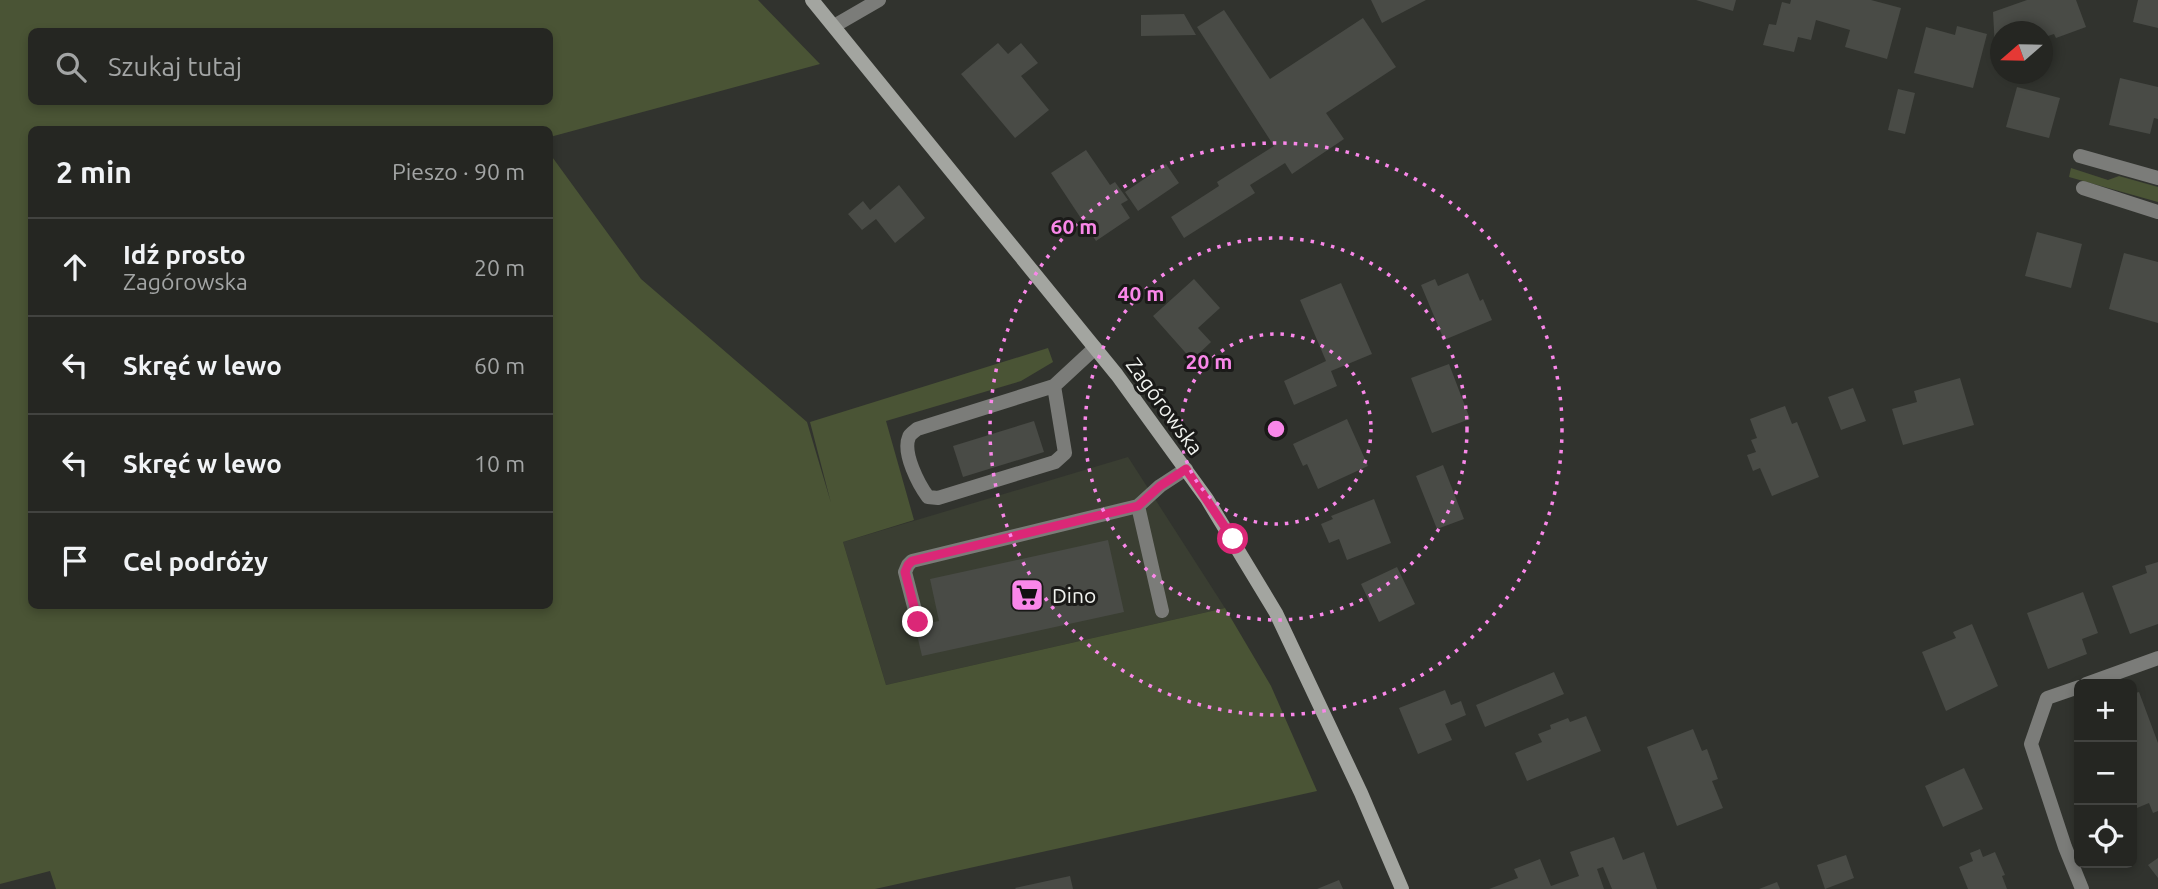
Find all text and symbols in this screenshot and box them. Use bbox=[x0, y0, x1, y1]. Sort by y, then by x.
north arrow bbox=[1990, 21, 2053, 84]
search box bbox=[28, 28, 553, 105]
icon: search bbox=[52, 48, 90, 86]
text: Szukaj tutaj bbox=[108, 52, 242, 81]
text: 2 min bbox=[56, 155, 132, 189]
text: Pieszo · 90 m bbox=[392, 159, 525, 184]
text: 60 m bbox=[1051, 214, 1097, 238]
text: Idź prosto bbox=[123, 240, 246, 269]
icon: ahead bbox=[56, 248, 94, 286]
text: 20 m bbox=[474, 255, 525, 280]
text: Zagórowska bbox=[123, 269, 248, 294]
text: 40 m bbox=[1118, 281, 1164, 305]
icon: left bbox=[56, 346, 94, 384]
text: 20 m bbox=[1186, 349, 1232, 373]
text: Skręć w lewo bbox=[123, 351, 282, 380]
text: 60 m bbox=[474, 353, 525, 378]
street label: Zagórowska bbox=[1122, 353, 1208, 459]
centre of rings bbox=[1264, 417, 1288, 441]
icon: left bbox=[56, 444, 94, 482]
text: Skręć w lewo bbox=[123, 449, 282, 478]
text: 10 m bbox=[474, 451, 525, 476]
route start bbox=[1217, 523, 1248, 554]
icon: arrive bbox=[56, 542, 94, 580]
text: Cel podróży bbox=[123, 547, 268, 576]
supermarket icon: Dino bbox=[1008, 576, 1046, 614]
place label: Dino bbox=[1052, 583, 1096, 607]
route end bbox=[902, 606, 933, 637]
map controls bbox=[2074, 679, 2137, 868]
button: + bbox=[2074, 679, 2137, 742]
button: − bbox=[2074, 742, 2137, 805]
button: locate bbox=[2074, 805, 2137, 868]

